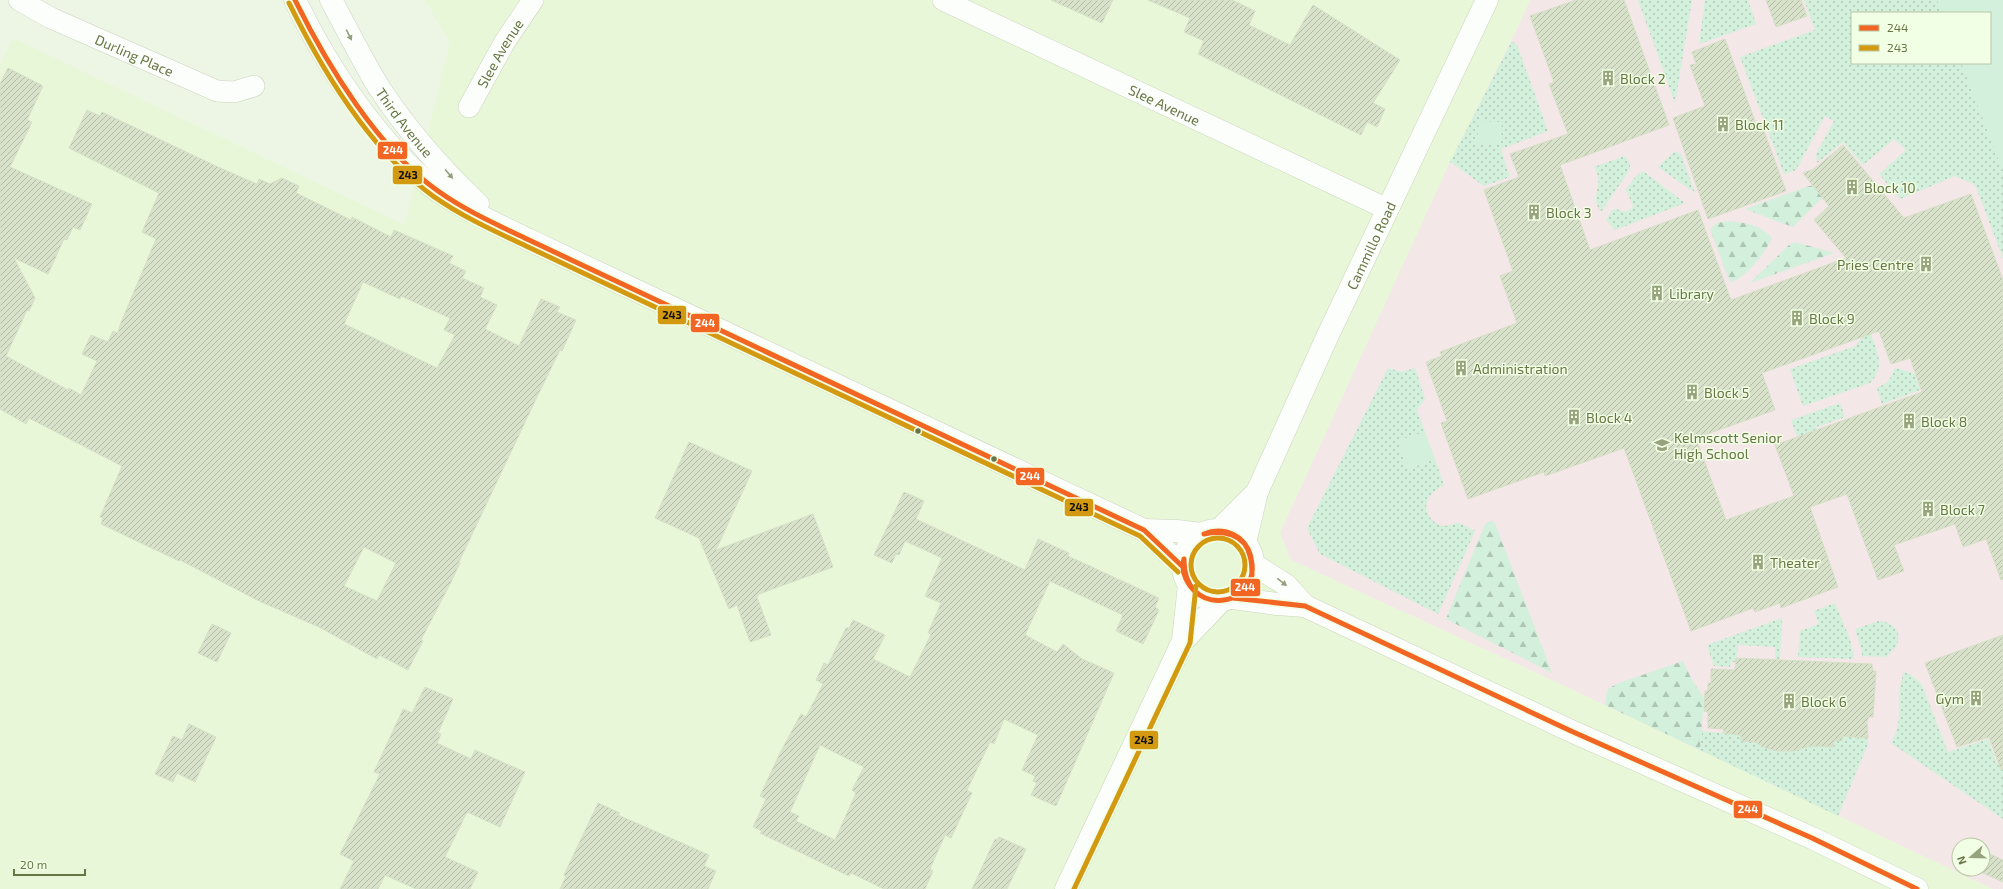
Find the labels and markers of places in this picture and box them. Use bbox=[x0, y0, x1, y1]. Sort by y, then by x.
building icon: Block 2 bbox=[1599, 69, 1617, 87]
place label: Block 2 bbox=[1620, 70, 1666, 87]
building icon: Block 11 bbox=[1714, 115, 1732, 133]
place label: Block 11 bbox=[1735, 116, 1784, 133]
building icon: Block 10 bbox=[1843, 178, 1861, 196]
place label: Block 10 bbox=[1864, 179, 1916, 196]
building icon: Block 3 bbox=[1525, 203, 1543, 221]
place label: Block 3 bbox=[1546, 204, 1592, 221]
building icon: Pries Centre bbox=[1917, 255, 1935, 273]
place label: Pries Centre bbox=[1837, 256, 1914, 273]
building icon: Library bbox=[1648, 284, 1666, 302]
place label: Library bbox=[1669, 285, 1715, 302]
building icon: Block 9 bbox=[1788, 309, 1806, 327]
place label: Block 9 bbox=[1809, 310, 1855, 327]
building icon: Administration bbox=[1452, 359, 1470, 377]
place label: Administration bbox=[1473, 360, 1568, 377]
building icon: Block 5 bbox=[1683, 383, 1701, 401]
place label: Block 5 bbox=[1704, 384, 1749, 401]
building icon: Block 4 bbox=[1565, 408, 1583, 426]
place label: Block 4 bbox=[1586, 409, 1632, 426]
building icon: Block 8 bbox=[1900, 412, 1918, 430]
place label: Block 8 bbox=[1921, 413, 1967, 430]
unlabelled marker bbox=[913, 426, 923, 436]
place label: Kelmscott Senior High School bbox=[1674, 429, 1783, 462]
school or university icon: Kelmscott Senior High School bbox=[1653, 436, 1671, 454]
unlabelled marker bbox=[989, 454, 999, 464]
building icon: Block 7 bbox=[1919, 500, 1937, 518]
place label: Block 7 bbox=[1940, 501, 1985, 518]
building icon: Theater bbox=[1749, 553, 1767, 571]
place label: Theater bbox=[1770, 554, 1820, 571]
building icon: Gym bbox=[1967, 689, 1985, 707]
place label: Gym bbox=[1936, 690, 1964, 707]
building icon: Block 6 bbox=[1780, 692, 1798, 710]
place label: Block 6 bbox=[1801, 693, 1847, 710]

